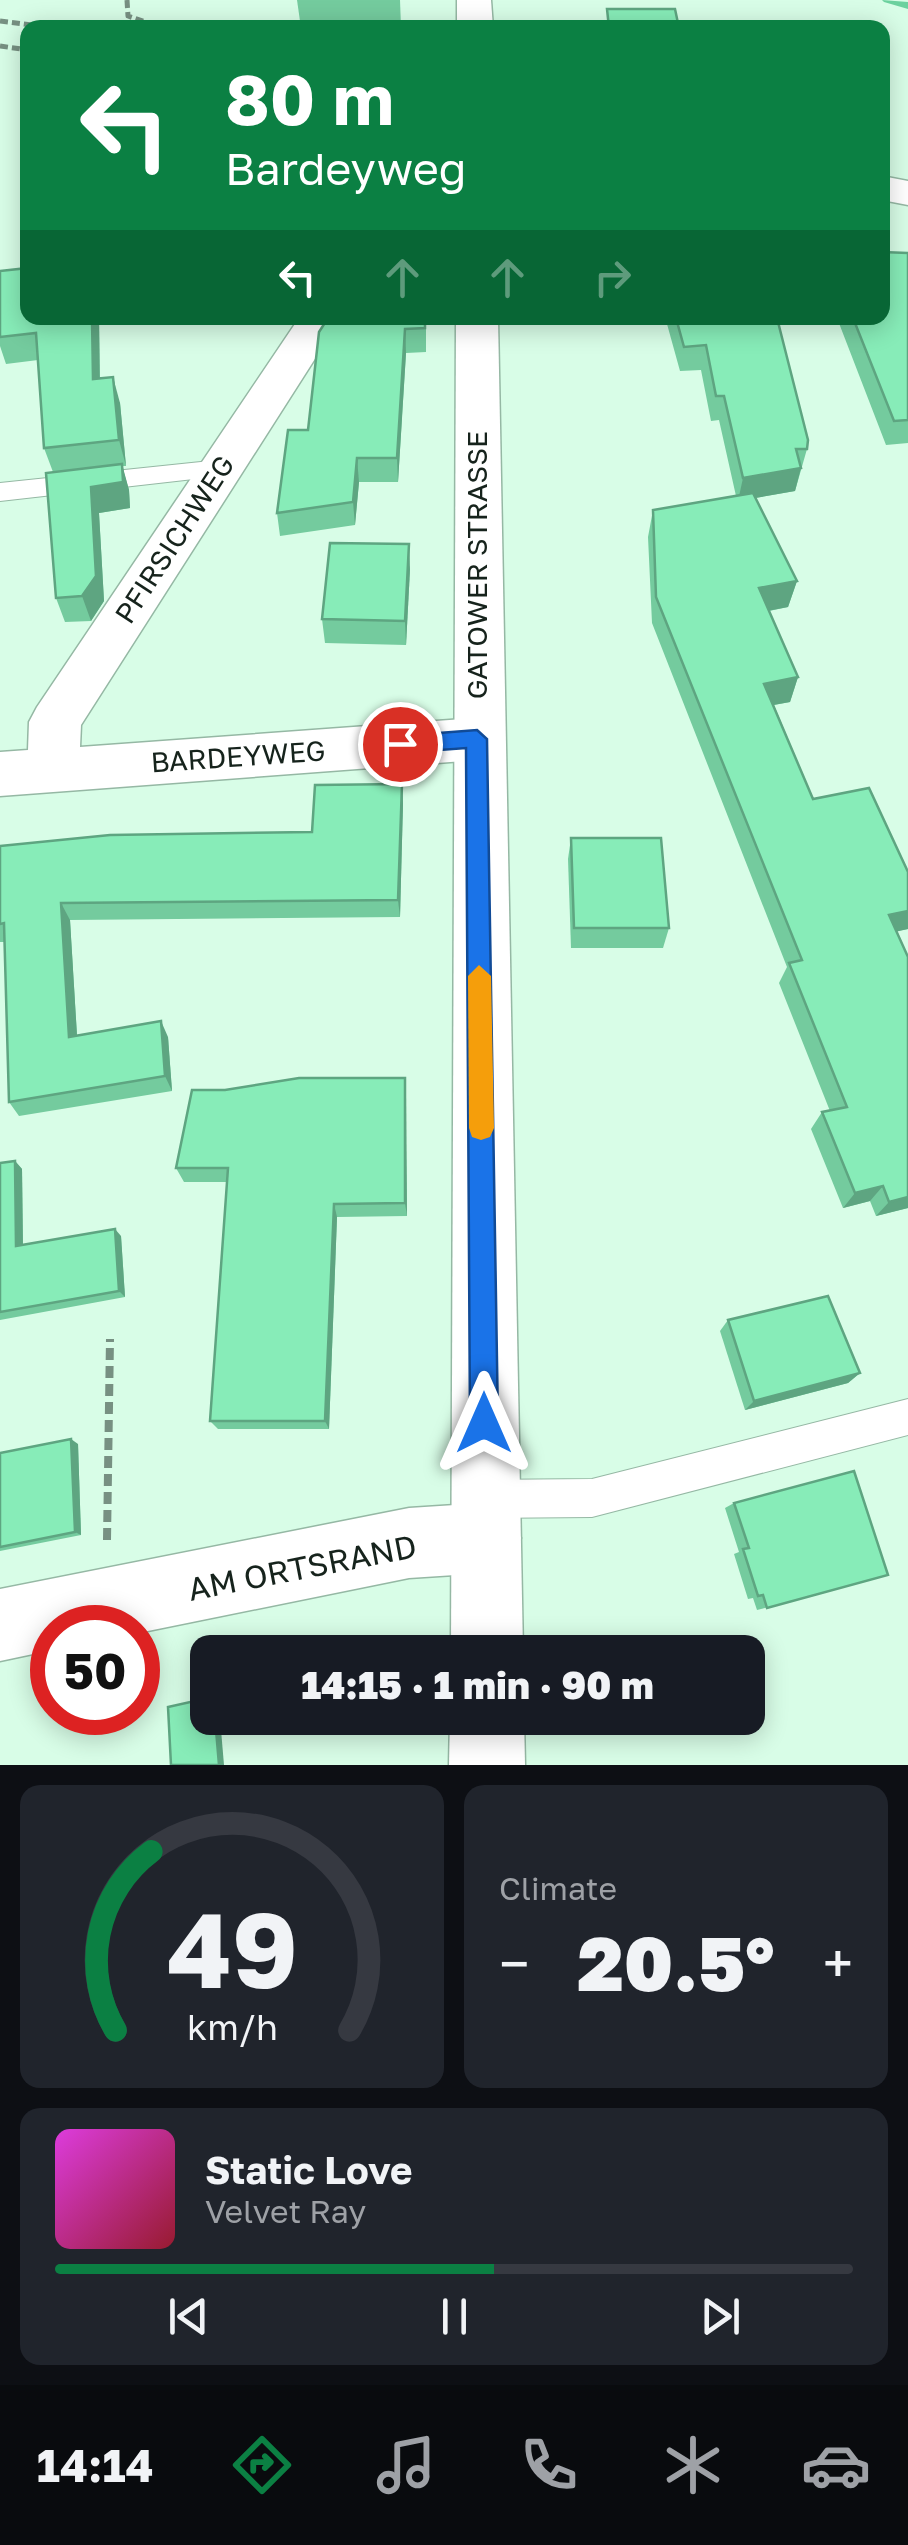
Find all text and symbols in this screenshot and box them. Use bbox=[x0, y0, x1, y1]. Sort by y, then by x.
text: 80 m bbox=[225, 56, 394, 140]
icon: left bbox=[60, 60, 190, 190]
text: Bardeyweg bbox=[225, 141, 466, 195]
icon: left bbox=[270, 250, 325, 305]
icon: ahead bbox=[375, 250, 430, 305]
icon: ahead bbox=[480, 250, 535, 305]
icon: right bbox=[585, 250, 640, 305]
street label: GATOWER STRASSE bbox=[460, 431, 493, 699]
street label: PFIRSICHWEG bbox=[107, 449, 241, 629]
pin bbox=[358, 702, 443, 787]
icon: arrive bbox=[373, 717, 428, 772]
street label: BARDEYWEG bbox=[150, 733, 326, 779]
position arrow bbox=[432, 1371, 536, 1475]
street label: AM ORTSRAND bbox=[184, 1526, 420, 1608]
speed limit sign: 50 bbox=[30, 1605, 160, 1735]
text: 14:15 · 1 min · 90 m bbox=[301, 1662, 654, 1707]
text: Climate bbox=[499, 1869, 617, 1907]
text: 49 bbox=[166, 1886, 298, 2011]
text: 20.5° bbox=[577, 1917, 775, 2008]
text: − bbox=[499, 1930, 529, 1996]
text: + bbox=[823, 1930, 853, 1996]
text: km/h bbox=[187, 2005, 277, 2048]
text: Static Love bbox=[205, 2147, 412, 2192]
text: Velvet Ray bbox=[205, 2192, 366, 2230]
icon: previous bbox=[161, 2289, 216, 2344]
icon: pause bbox=[427, 2289, 482, 2344]
icon: next bbox=[693, 2289, 748, 2344]
icon: directions bbox=[227, 2430, 297, 2500]
icon: music bbox=[371, 2430, 441, 2500]
icon: phone bbox=[514, 2430, 584, 2500]
icon: climate bbox=[658, 2430, 728, 2500]
icon: car bbox=[801, 2430, 871, 2500]
text: 14:14 bbox=[37, 2438, 154, 2492]

